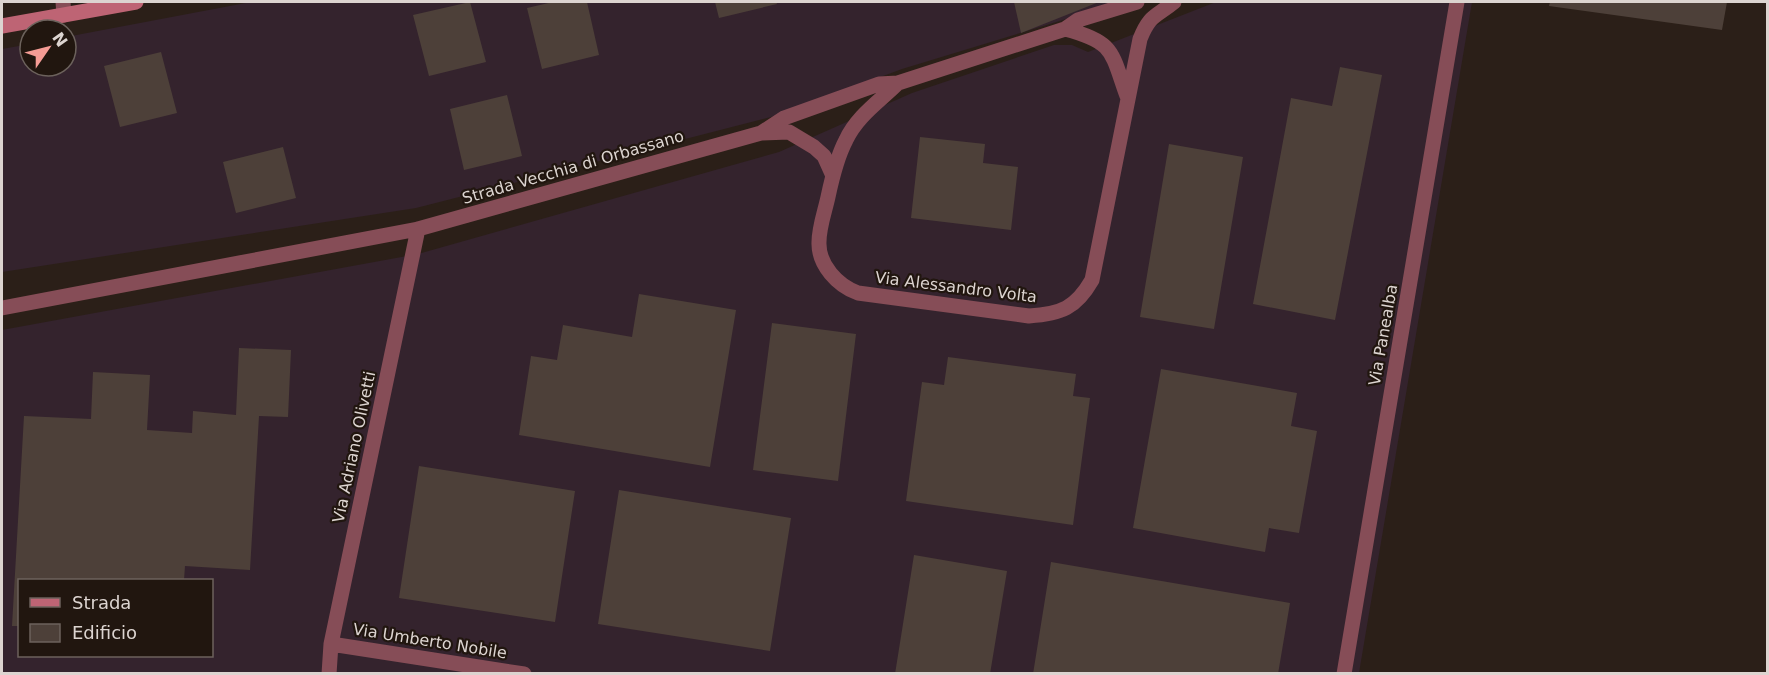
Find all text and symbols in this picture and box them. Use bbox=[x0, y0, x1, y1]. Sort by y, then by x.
north arrow bbox=[18, 18, 78, 78]
text: N bbox=[48, 29, 71, 51]
street label: Strada Vecchia di Orbassano bbox=[460, 126, 686, 208]
street label: Via Alessandro Volta bbox=[874, 268, 1038, 306]
street label: Via Panealba bbox=[1365, 283, 1401, 387]
street label: Via Adriano Olivetti bbox=[329, 370, 379, 524]
legend bbox=[18, 579, 213, 657]
text: Strada bbox=[72, 592, 131, 613]
street label: Via Umberto Nobile bbox=[352, 619, 508, 663]
text: Edificio bbox=[72, 622, 137, 643]

